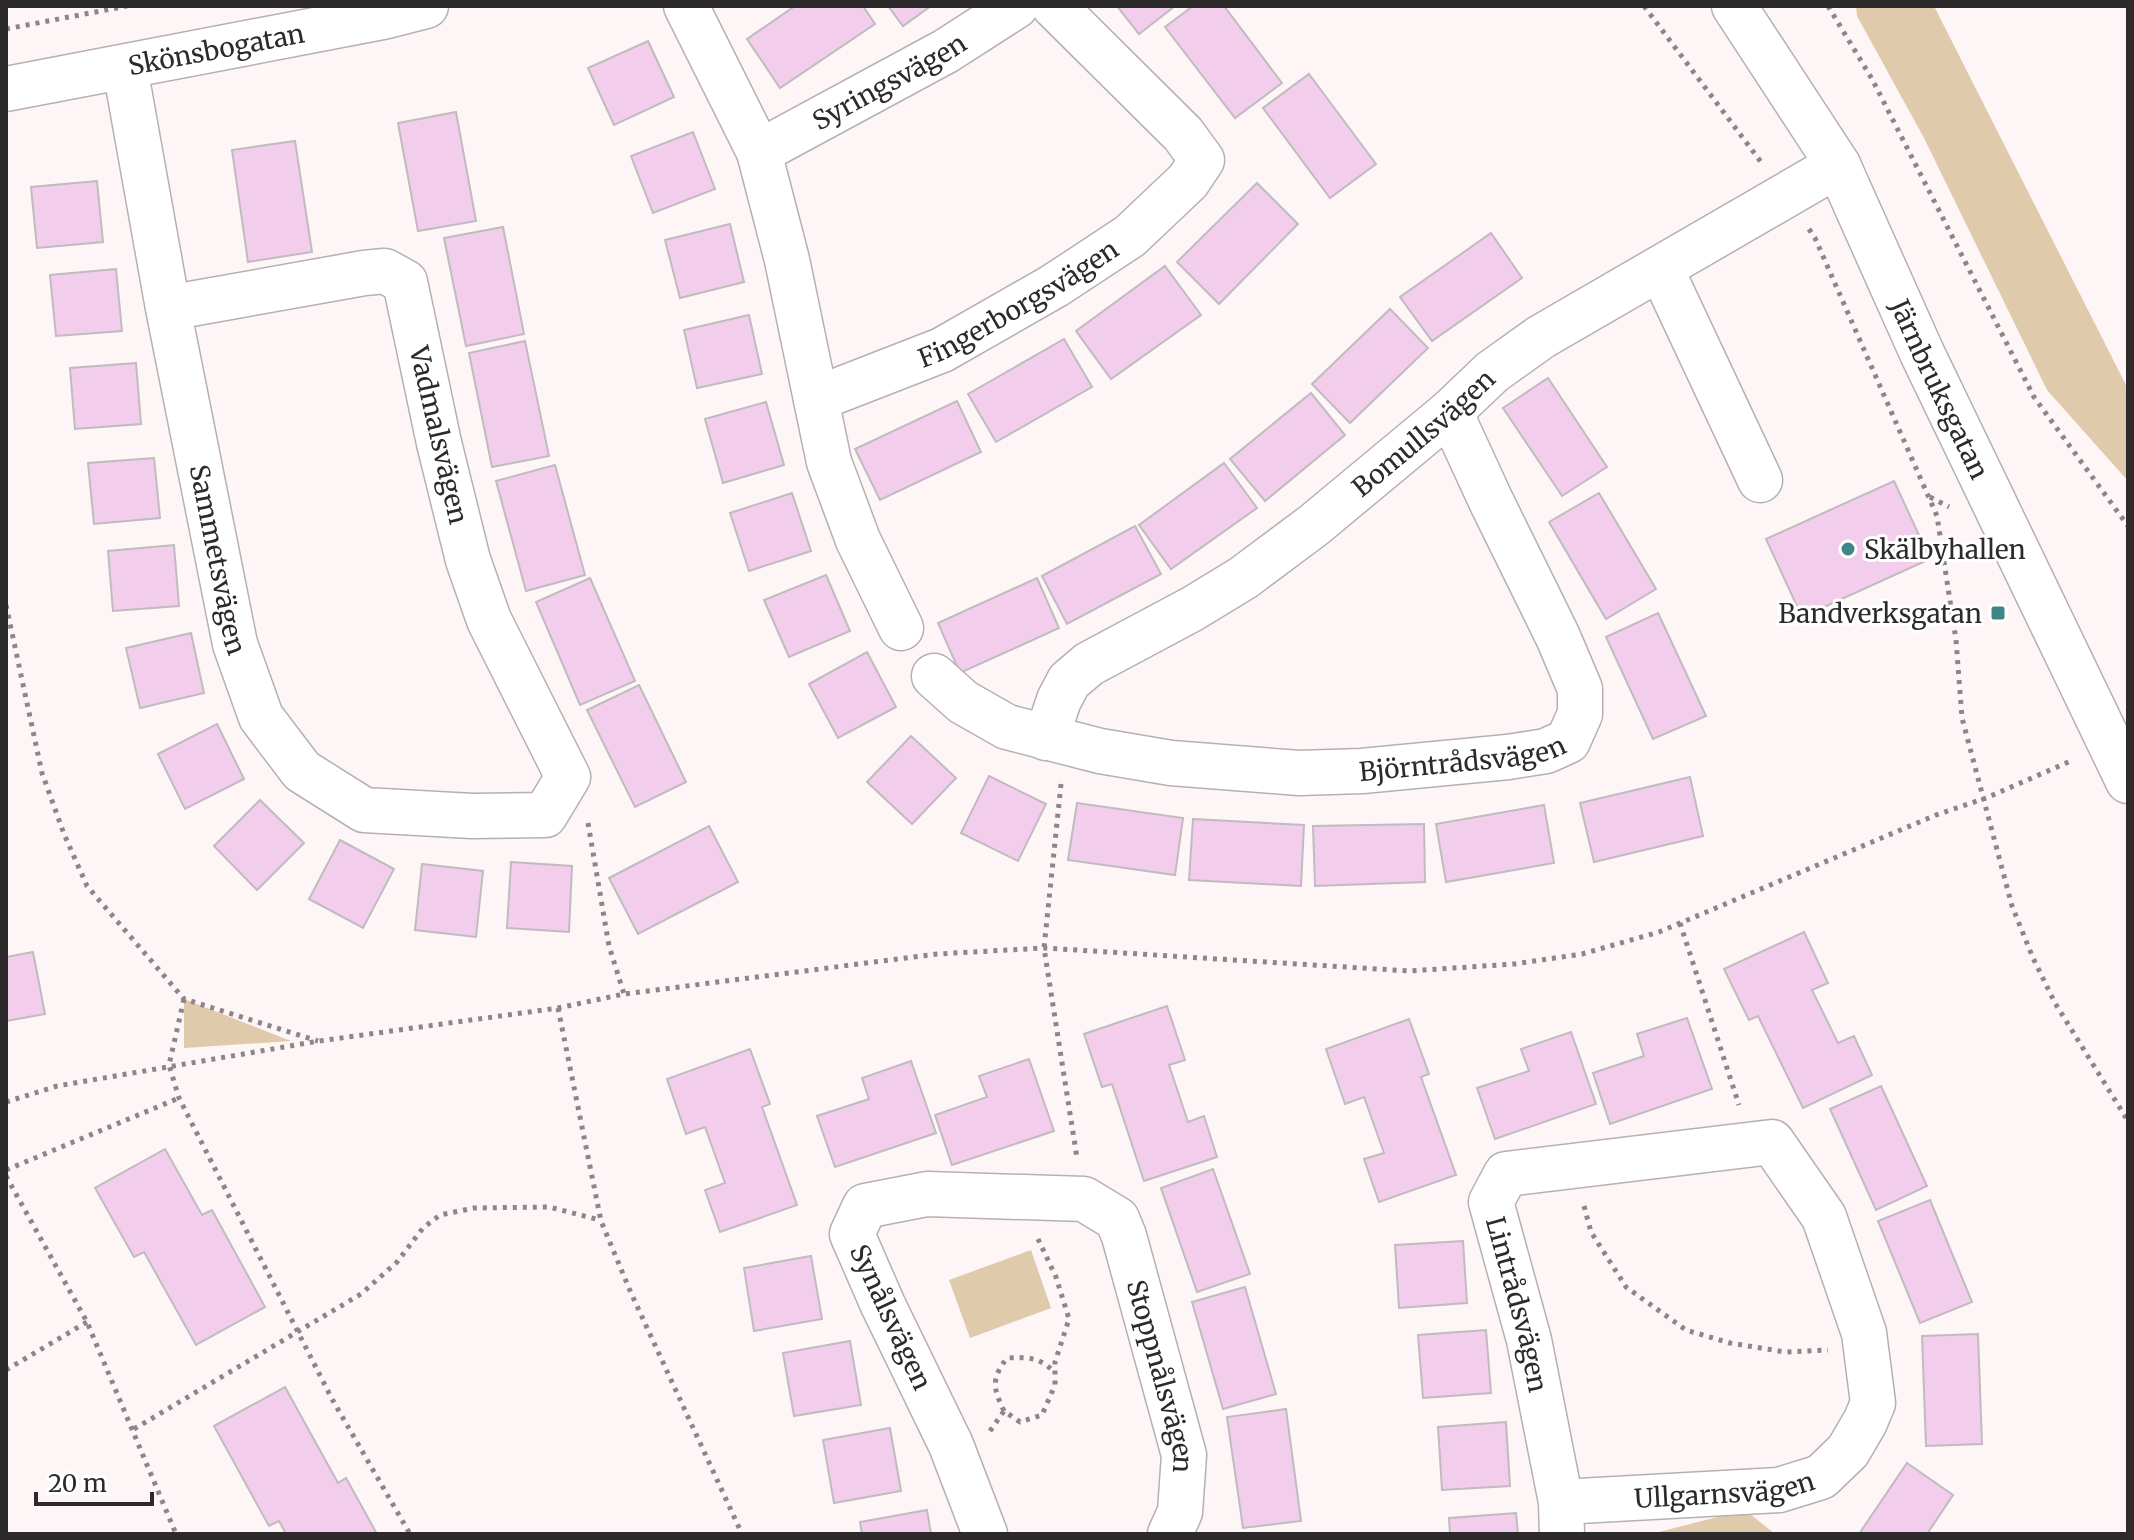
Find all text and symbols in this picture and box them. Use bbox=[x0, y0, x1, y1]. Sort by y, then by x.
street label: Skönsbogatan bbox=[125, 16, 307, 82]
street label: Syringsvägen bbox=[806, 26, 972, 137]
street label: Fingerborgsvägen bbox=[913, 232, 1124, 374]
street label: Järnbruksgatan bbox=[1883, 293, 1997, 484]
street label: Vadmalsvägen bbox=[402, 342, 475, 527]
street label: Bomullsvägen bbox=[1345, 362, 1502, 503]
street label: Sammetsvägen bbox=[183, 461, 254, 659]
place label: Skälbyhallen bbox=[1864, 533, 2026, 566]
marker: Skälbyhallen bbox=[1839, 540, 1857, 558]
place label: Bandverksgatan bbox=[1778, 597, 1982, 630]
marker: Bandverksgatan bbox=[1989, 604, 2007, 622]
street label: Björntrådsvägen bbox=[1357, 728, 1571, 788]
street label: Lintrådsvägen bbox=[1479, 1213, 1555, 1395]
street label: Synålsvägen bbox=[843, 1239, 939, 1395]
street label: Stoppnålsvägen bbox=[1120, 1276, 1200, 1474]
scale bar bbox=[36, 1456, 152, 1506]
street label: Ullgarnsvägen bbox=[1633, 1464, 1818, 1514]
text: 20 m bbox=[48, 1468, 107, 1499]

